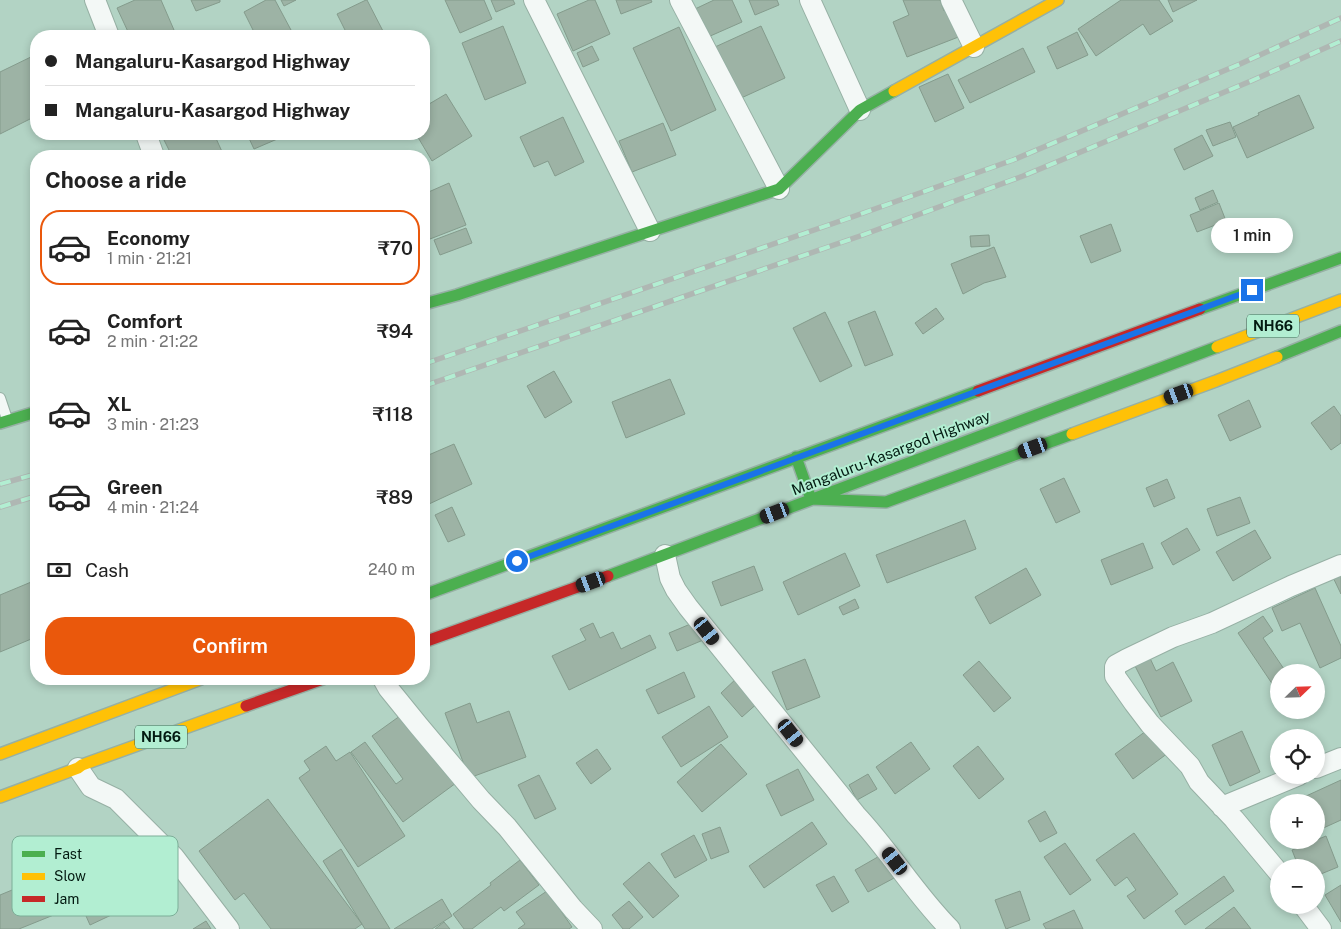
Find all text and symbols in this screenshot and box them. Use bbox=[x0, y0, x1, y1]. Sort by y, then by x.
text: Mangaluru-Kasargod Highway bbox=[75, 50, 350, 72]
text: Mangaluru-Kasargod Highway bbox=[75, 99, 350, 121]
text: Choose a ride bbox=[45, 167, 187, 193]
callout: 1 min bbox=[1211, 218, 1293, 252]
icon: car bbox=[47, 225, 92, 270]
text: 1 min bbox=[1233, 226, 1271, 245]
text: Economy bbox=[107, 227, 190, 249]
text: ₹70 bbox=[378, 237, 413, 259]
text: 1 min · 21:21 bbox=[107, 249, 192, 268]
route end bbox=[1241, 279, 1263, 301]
icon: car bbox=[47, 308, 92, 353]
text: Comfort bbox=[107, 310, 183, 332]
road number: NH66 bbox=[1247, 314, 1299, 338]
text: ₹94 bbox=[377, 320, 413, 342]
text: 2 min · 21:22 bbox=[107, 332, 198, 351]
car bbox=[1162, 382, 1195, 406]
icon: car bbox=[47, 391, 92, 436]
text: XL bbox=[107, 393, 132, 415]
text: ₹118 bbox=[373, 403, 413, 425]
street label: Mangaluru-Kasargod Highway bbox=[789, 407, 993, 498]
text: 3 min · 21:23 bbox=[107, 415, 199, 434]
car bbox=[1016, 436, 1049, 460]
icon: car bbox=[47, 474, 92, 519]
text: Green bbox=[107, 476, 162, 498]
text: ₹89 bbox=[377, 486, 413, 508]
text: 4 min · 21:24 bbox=[107, 498, 199, 517]
car bbox=[758, 501, 791, 525]
route start bbox=[506, 550, 528, 572]
icon: cash bbox=[45, 556, 73, 584]
text: Cash bbox=[85, 559, 129, 581]
text: 240 m bbox=[368, 560, 415, 579]
car bbox=[574, 570, 607, 594]
car bbox=[691, 615, 722, 647]
button: Confirm bbox=[45, 617, 415, 675]
north arrow bbox=[1270, 664, 1325, 719]
map controls bbox=[1270, 664, 1325, 914]
car bbox=[775, 717, 806, 749]
road number: NH66 bbox=[135, 726, 187, 749]
button: locate bbox=[1270, 729, 1325, 784]
button: + bbox=[1270, 794, 1325, 849]
legend bbox=[12, 836, 178, 916]
car bbox=[879, 845, 910, 877]
text: Fast bbox=[54, 846, 82, 862]
button: − bbox=[1270, 859, 1325, 914]
text: Slow bbox=[54, 868, 86, 884]
text: Jam bbox=[54, 891, 79, 907]

